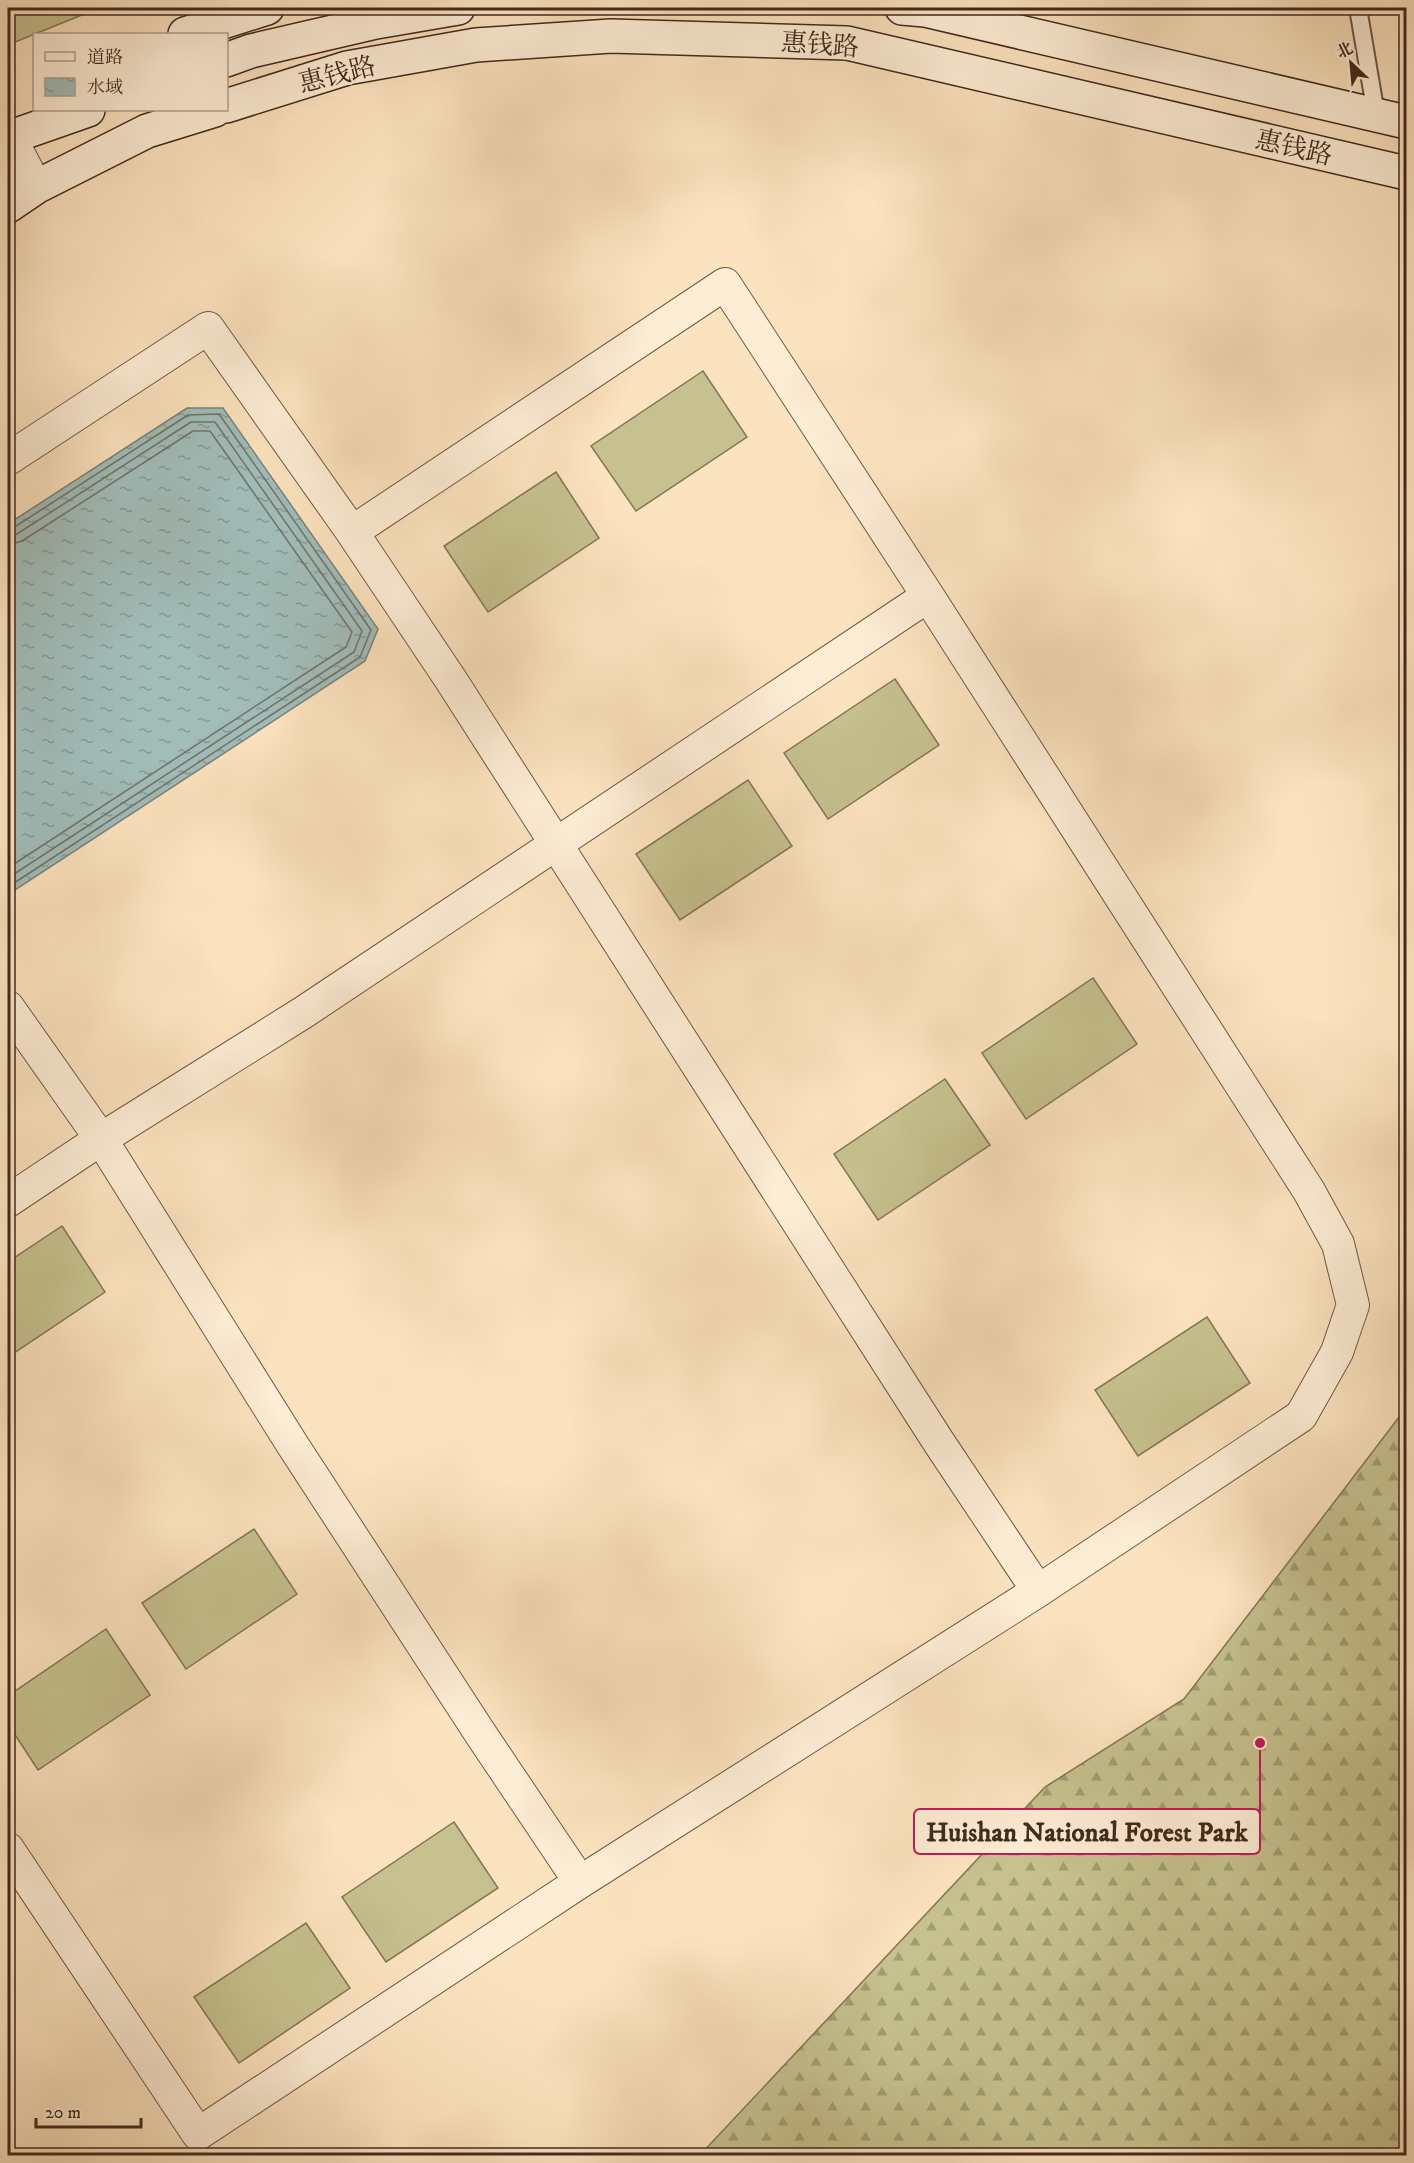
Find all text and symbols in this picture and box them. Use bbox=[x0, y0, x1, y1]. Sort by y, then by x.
street label: 惠钱路 bbox=[780, 26, 860, 65]
legend bbox=[33, 33, 228, 111]
north arrow bbox=[1321, 33, 1381, 93]
text: 北 bbox=[1333, 38, 1356, 63]
text: 道路 bbox=[87, 47, 123, 69]
street label: 惠钱路 bbox=[296, 50, 379, 101]
text: 水域 bbox=[87, 77, 123, 99]
street label: 惠钱路 bbox=[1252, 124, 1335, 173]
callout: Huishan National Forest Park bbox=[914, 1809, 1260, 1854]
text: Huishan National Forest Park bbox=[926, 1816, 1249, 1850]
scale bar bbox=[36, 2091, 141, 2129]
text: 20 m bbox=[45, 2102, 81, 2124]

